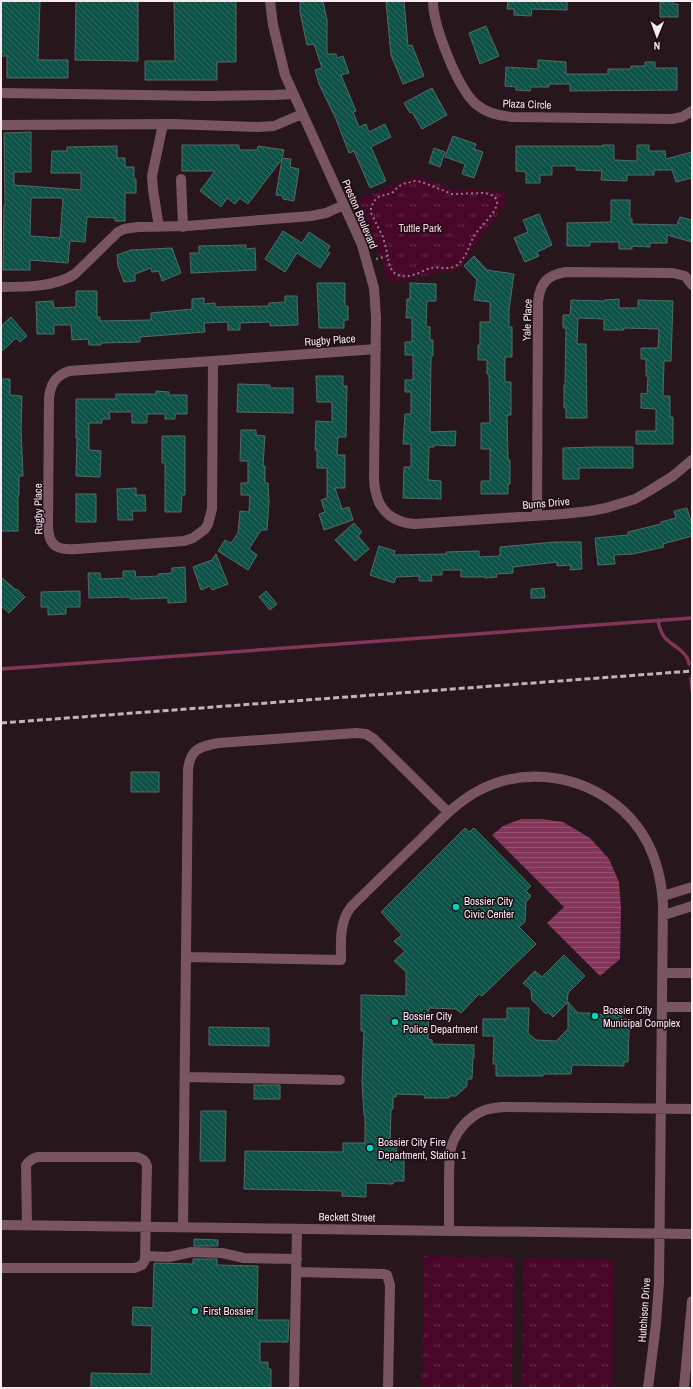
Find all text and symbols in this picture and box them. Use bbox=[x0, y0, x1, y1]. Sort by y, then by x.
north arrow bbox=[637, 16, 677, 56]
text: N bbox=[653, 39, 660, 53]
street label: Plaza Circle bbox=[502, 96, 552, 112]
street label: Preston Boulevard bbox=[339, 177, 381, 251]
park label: Tuttle Park bbox=[399, 221, 442, 235]
street label: Yale Place bbox=[519, 299, 535, 341]
street label: Rugby Place bbox=[304, 331, 356, 349]
street label: Rugby Place bbox=[31, 483, 45, 535]
street label: Burns Drive bbox=[522, 494, 570, 512]
place label: Bossier City Civic Center bbox=[464, 894, 514, 921]
marker: Bossier City Civic Center bbox=[451, 902, 461, 912]
place label: Bossier City Municipal Complex bbox=[603, 1003, 681, 1030]
place label: Bossier City Police Department bbox=[403, 1009, 478, 1036]
marker: Bossier City Municipal Complex bbox=[590, 1011, 600, 1021]
marker: Bossier City Police Department bbox=[390, 1017, 400, 1027]
place label: Bossier City Fire Department, Station 1 bbox=[378, 1135, 466, 1162]
marker: Bossier City Fire Department, Station 1 bbox=[365, 1143, 375, 1153]
street label: Beckett Street bbox=[319, 1210, 376, 1225]
street label: Hutchison Drive bbox=[635, 1277, 653, 1343]
place label: First Bossier bbox=[203, 1304, 254, 1318]
marker: First Bossier bbox=[190, 1306, 200, 1316]

